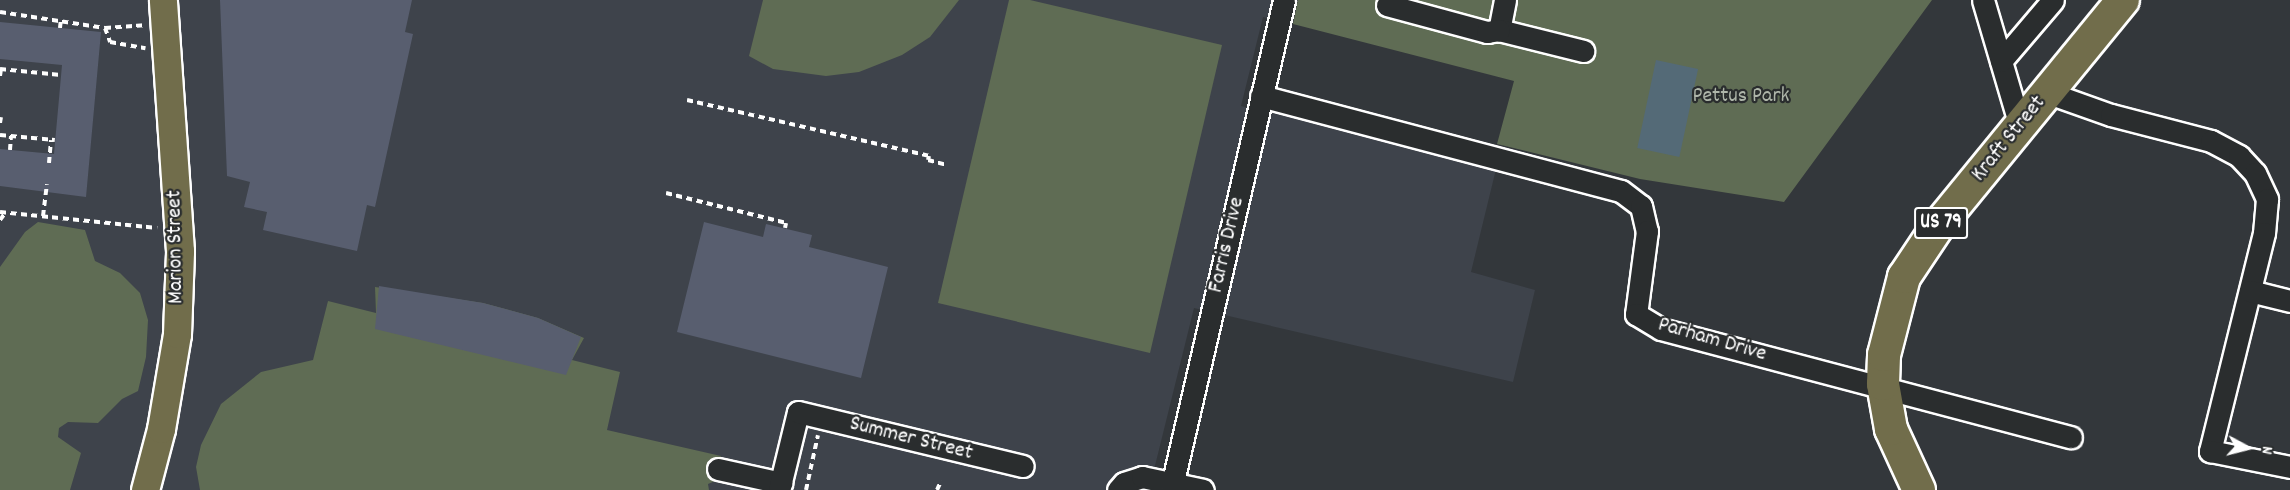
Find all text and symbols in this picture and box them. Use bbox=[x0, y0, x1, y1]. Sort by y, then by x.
park label: Pettus Park bbox=[1692, 84, 1790, 110]
street label: Kraft Street bbox=[1966, 91, 2052, 187]
street label: Marion Street bbox=[162, 190, 190, 304]
street label: Farris Drive bbox=[1203, 195, 1251, 295]
road number: US 79 bbox=[1914, 205, 1968, 241]
street label: Parham Drive bbox=[1655, 312, 1769, 368]
street label: Summer Street bbox=[847, 411, 975, 467]
north arrow bbox=[2218, 418, 2278, 478]
text: N bbox=[2254, 445, 2278, 456]

